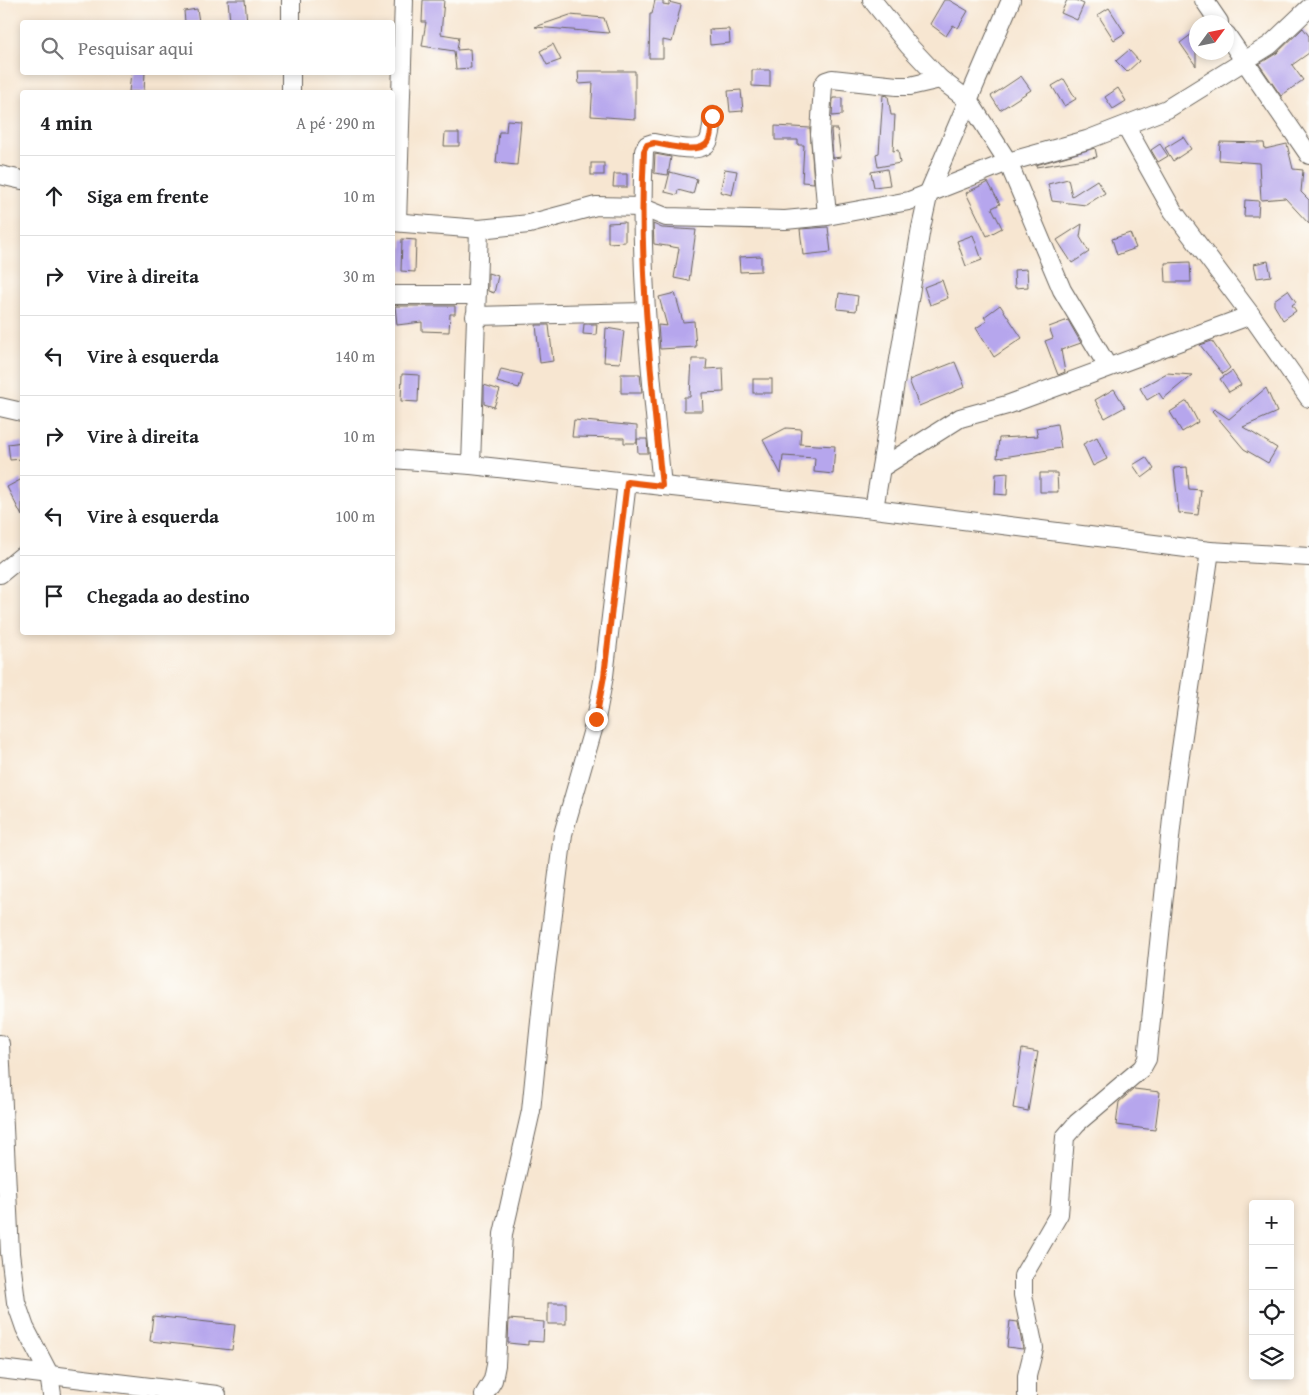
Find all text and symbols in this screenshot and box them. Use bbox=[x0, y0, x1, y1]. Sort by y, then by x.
north arrow bbox=[1189, 15, 1234, 60]
search box bbox=[20, 20, 395, 75]
icon: search bbox=[38, 34, 66, 62]
text: Pesquisar aqui bbox=[78, 34, 193, 62]
route start bbox=[701, 105, 724, 128]
text: 4 min bbox=[40, 107, 92, 138]
text: A pé · 290 m bbox=[296, 111, 375, 135]
icon: ahead bbox=[40, 182, 68, 210]
text: Siga em frente bbox=[87, 182, 209, 210]
text: 10 m bbox=[343, 184, 375, 208]
icon: right bbox=[40, 262, 68, 290]
text: Vire à direita bbox=[87, 262, 199, 290]
text: 30 m bbox=[343, 264, 375, 288]
icon: left bbox=[40, 342, 68, 370]
text: Vire à esquerda bbox=[87, 342, 219, 370]
text: 140 m bbox=[335, 344, 375, 368]
icon: right bbox=[40, 422, 68, 450]
text: Vire à direita bbox=[87, 422, 199, 450]
text: 10 m bbox=[343, 424, 375, 448]
icon: left bbox=[40, 502, 68, 530]
text: Vire à esquerda bbox=[87, 502, 219, 530]
text: 100 m bbox=[335, 504, 375, 528]
icon: arrive bbox=[40, 582, 68, 610]
text: Chegada ao destino bbox=[87, 582, 250, 610]
route end bbox=[585, 708, 608, 731]
map controls bbox=[1249, 1200, 1294, 1380]
button: + bbox=[1249, 1200, 1294, 1245]
button: − bbox=[1249, 1245, 1294, 1290]
button: locate bbox=[1249, 1290, 1294, 1335]
button: layers bbox=[1249, 1335, 1294, 1380]

